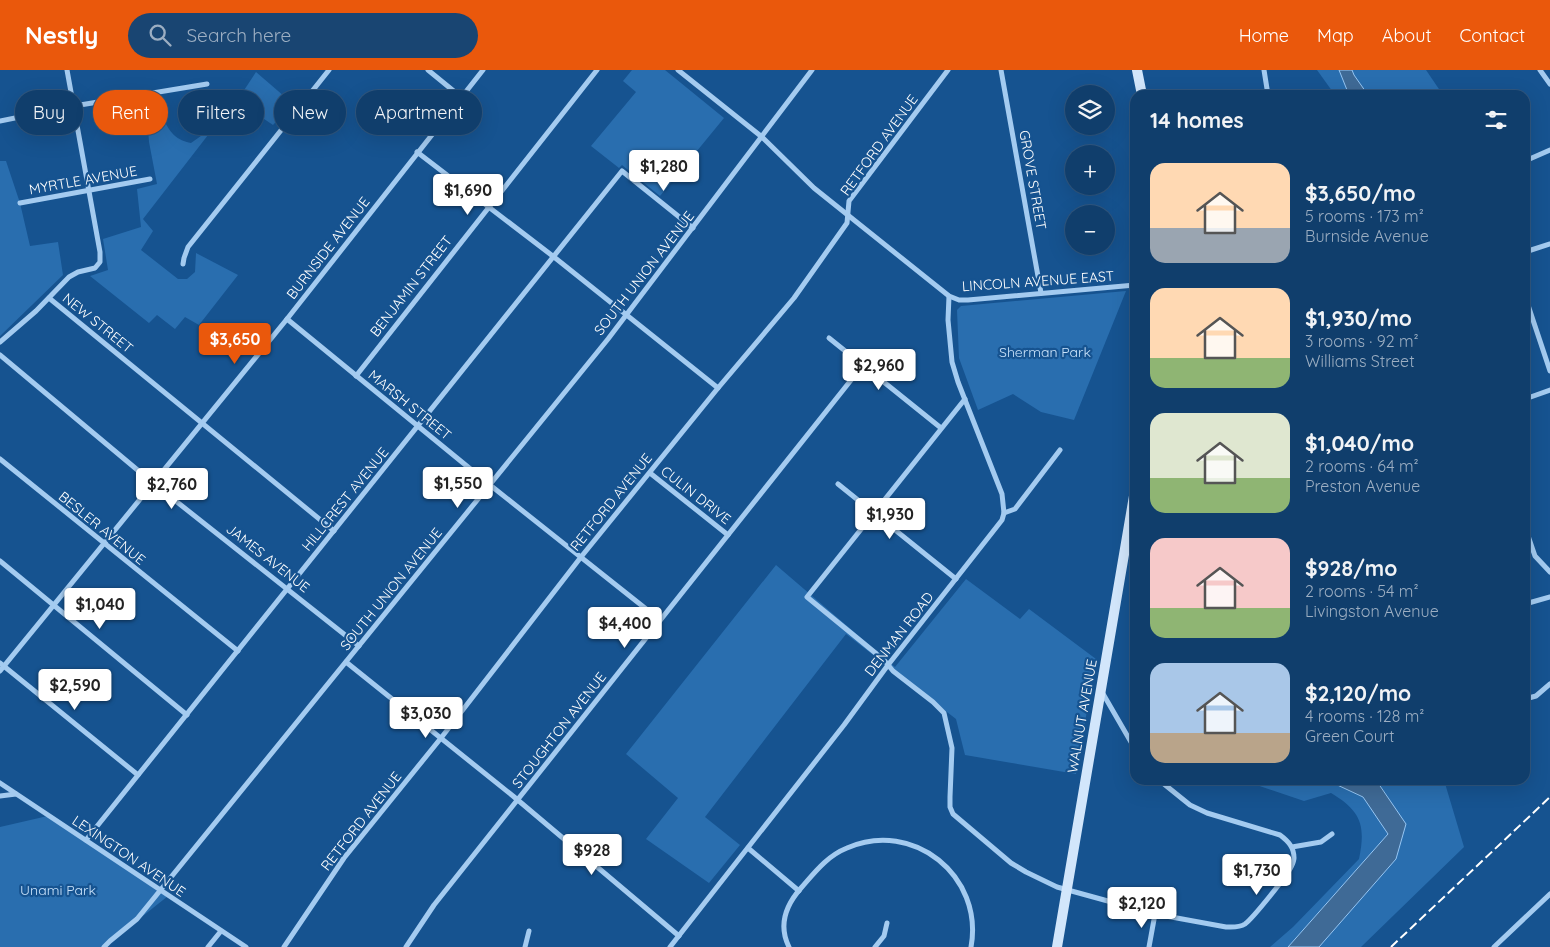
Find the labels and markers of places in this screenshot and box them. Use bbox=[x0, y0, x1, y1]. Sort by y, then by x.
pin: $1,280 bbox=[623, 150, 705, 192]
pin: $1,690 bbox=[427, 174, 509, 216]
pin: $3,650 bbox=[194, 322, 276, 365]
pin: $2,960 bbox=[838, 348, 920, 391]
pin: $1,550 bbox=[417, 466, 499, 509]
pin: $2,760 bbox=[131, 468, 213, 510]
pin: $1,930 bbox=[849, 498, 931, 540]
pin: $1,040 bbox=[59, 588, 141, 630]
pin: $4,400 bbox=[584, 606, 666, 649]
pin: $2,590 bbox=[34, 668, 116, 711]
pin: $3,030 bbox=[385, 696, 467, 739]
pin: $928 bbox=[562, 834, 622, 876]
pin: $1,730 bbox=[1216, 854, 1298, 896]
pin: $2,120 bbox=[1101, 886, 1183, 929]

